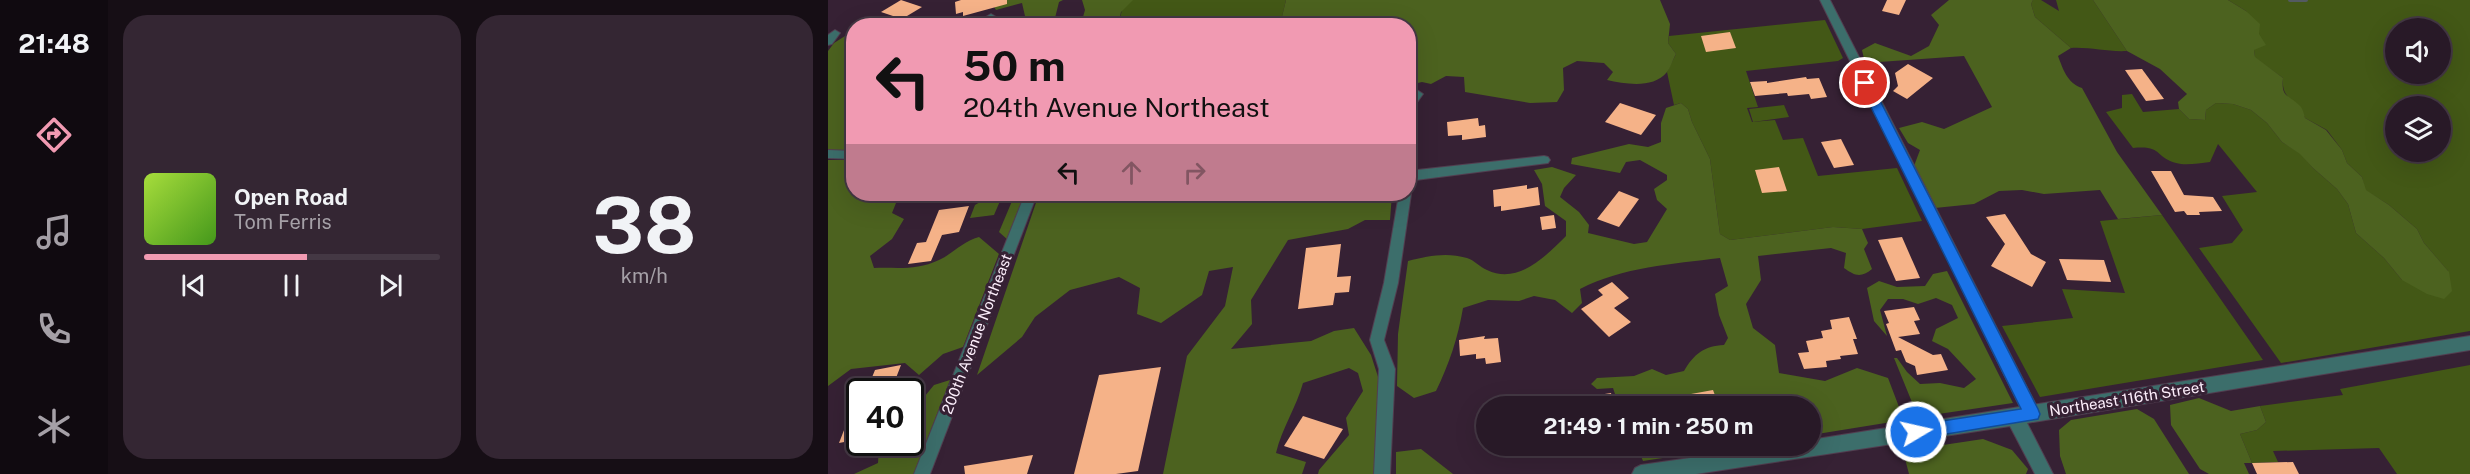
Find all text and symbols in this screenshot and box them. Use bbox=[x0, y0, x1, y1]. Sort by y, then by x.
map controls bbox=[2385, 18, 2451, 162]
button: sound bbox=[2385, 18, 2451, 84]
text: 21:48 bbox=[18, 27, 90, 59]
text: 50 m bbox=[963, 41, 1066, 90]
icon: left bbox=[864, 42, 942, 120]
pin bbox=[1839, 57, 1890, 108]
icon: arrive bbox=[1848, 66, 1881, 99]
text: 204th Avenue Northeast bbox=[963, 91, 1270, 123]
button: layers bbox=[2385, 96, 2451, 162]
icon: directions bbox=[33, 114, 75, 156]
icon: left bbox=[1052, 156, 1085, 189]
icon: ahead bbox=[1115, 156, 1148, 189]
icon: right bbox=[1178, 156, 1211, 189]
text: 38 bbox=[592, 179, 696, 271]
text: Open Road bbox=[234, 184, 348, 210]
text: Tom Ferris bbox=[234, 210, 332, 234]
icon: music bbox=[33, 211, 75, 253]
street label: 200th Avenue Northeast bbox=[938, 251, 1015, 416]
text: km/h bbox=[621, 264, 668, 288]
icon: previous bbox=[177, 269, 210, 302]
icon: pause bbox=[275, 269, 308, 302]
icon: next bbox=[374, 269, 407, 302]
icon: phone bbox=[33, 308, 75, 350]
speed limit sign: 40 bbox=[846, 378, 924, 456]
street label: Northeast 116th Street bbox=[2048, 378, 2206, 419]
position arrow bbox=[1884, 400, 1948, 464]
icon: climate bbox=[33, 405, 75, 447]
text: 21:49 · 1 min · 250 m bbox=[1543, 413, 1754, 439]

